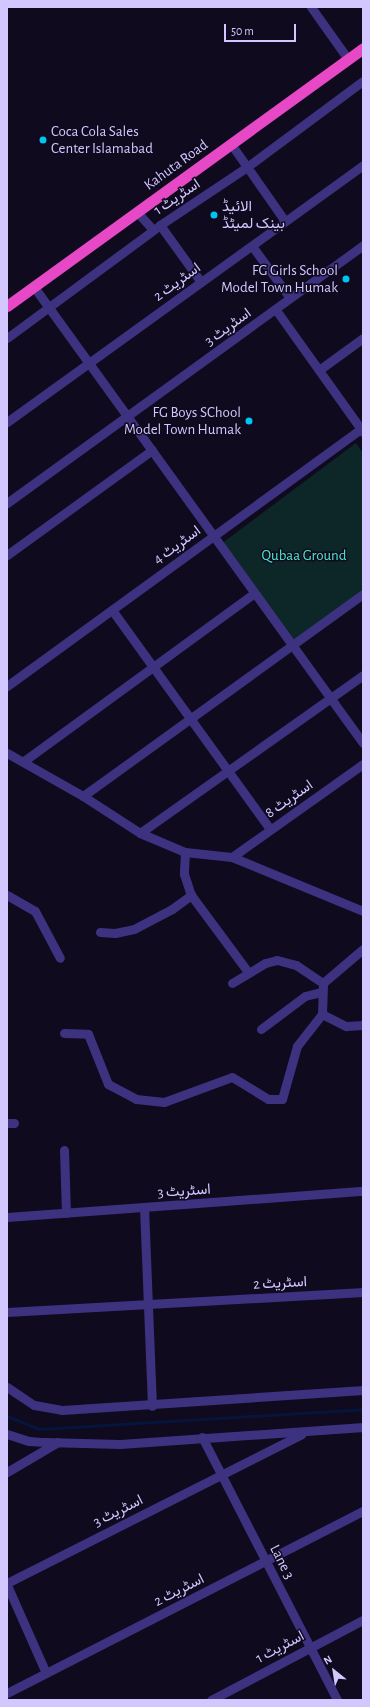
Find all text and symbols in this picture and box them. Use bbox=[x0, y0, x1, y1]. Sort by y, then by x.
scale bar bbox=[226, 16, 298, 42]
text: 50 m bbox=[231, 25, 254, 37]
place label: Coca Cola Sales Center Islamabad bbox=[51, 122, 153, 157]
marker: Coca Cola Sales Center Islamabad bbox=[38, 135, 48, 145]
street label: Kahuta Road bbox=[141, 136, 211, 194]
street label: اسٹریٹ 1 bbox=[150, 175, 204, 219]
place label: الائیڈ بینک لمیٹڈ bbox=[222, 197, 285, 232]
marker: الائیڈ بینک لمیٹڈ bbox=[209, 210, 219, 220]
street label: اسٹریٹ 2 bbox=[150, 259, 204, 305]
place label: FG Girls School Model Town Humak bbox=[221, 261, 338, 296]
marker: FG Girls School Model Town Humak bbox=[341, 274, 351, 284]
street label: اسٹریٹ 3 bbox=[201, 304, 255, 350]
place label: FG Boys SChool Model Town Humak bbox=[124, 403, 241, 438]
marker: FG Boys SChool Model Town Humak bbox=[244, 416, 254, 426]
street label: اسٹریٹ 4 bbox=[150, 522, 204, 568]
park label: Qubaa Ground bbox=[261, 547, 347, 565]
street label: اسٹریٹ 8 bbox=[262, 776, 316, 822]
street label: اسٹریٹ 3 bbox=[157, 1180, 211, 1202]
street label: اسٹریٹ 2 bbox=[253, 1273, 307, 1293]
street label: اسٹریٹ 3 bbox=[90, 1491, 146, 1531]
street label: Lane 3 bbox=[266, 1542, 298, 1582]
street label: اسٹریٹ 2 bbox=[151, 1570, 207, 1610]
street label: اسٹریٹ 1 bbox=[253, 1627, 307, 1667]
north arrow bbox=[314, 1651, 354, 1691]
text: N bbox=[322, 1653, 334, 1667]

